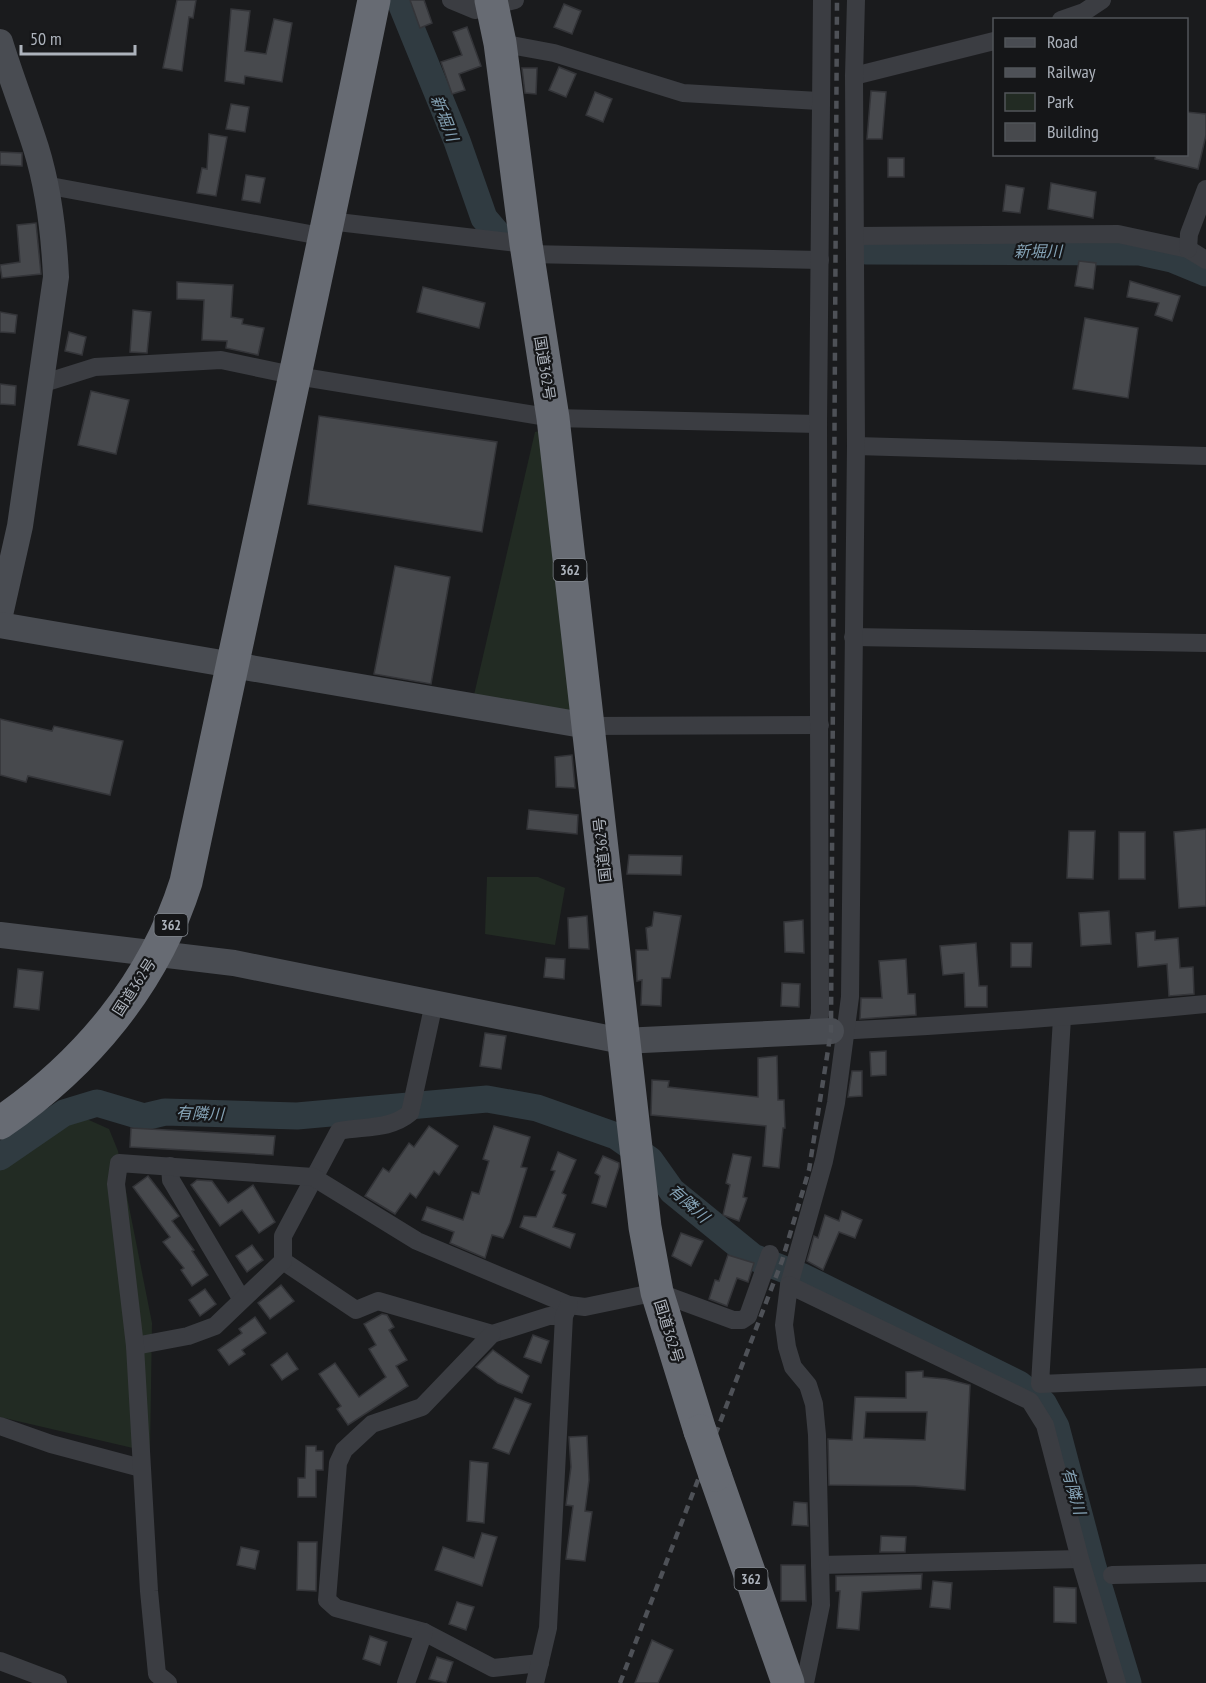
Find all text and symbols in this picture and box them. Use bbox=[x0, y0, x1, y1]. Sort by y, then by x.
scale bar bbox=[21, 18, 135, 56]
legend bbox=[993, 18, 1188, 156]
text: 50 m bbox=[30, 27, 62, 50]
text: Road bbox=[1047, 30, 1078, 53]
text: Railway bbox=[1047, 60, 1096, 83]
text: Park bbox=[1047, 90, 1074, 113]
water label: 新堀川 bbox=[427, 92, 464, 146]
text: Building bbox=[1047, 120, 1099, 143]
water label: 新堀川 bbox=[1014, 241, 1064, 261]
street label: 国道362号 bbox=[531, 334, 559, 402]
road number: 362 bbox=[554, 559, 586, 581]
street label: 国道362号 bbox=[589, 817, 615, 883]
road number: 362 bbox=[154, 914, 188, 936]
street label: 国道362号 bbox=[108, 954, 160, 1020]
water label: 有隣川 bbox=[176, 1102, 226, 1124]
water label: 有隣川 bbox=[664, 1180, 715, 1228]
street label: 国道362号 bbox=[650, 1297, 688, 1365]
water label: 有隣川 bbox=[1058, 1465, 1091, 1519]
road number: 362 bbox=[734, 1568, 768, 1590]

